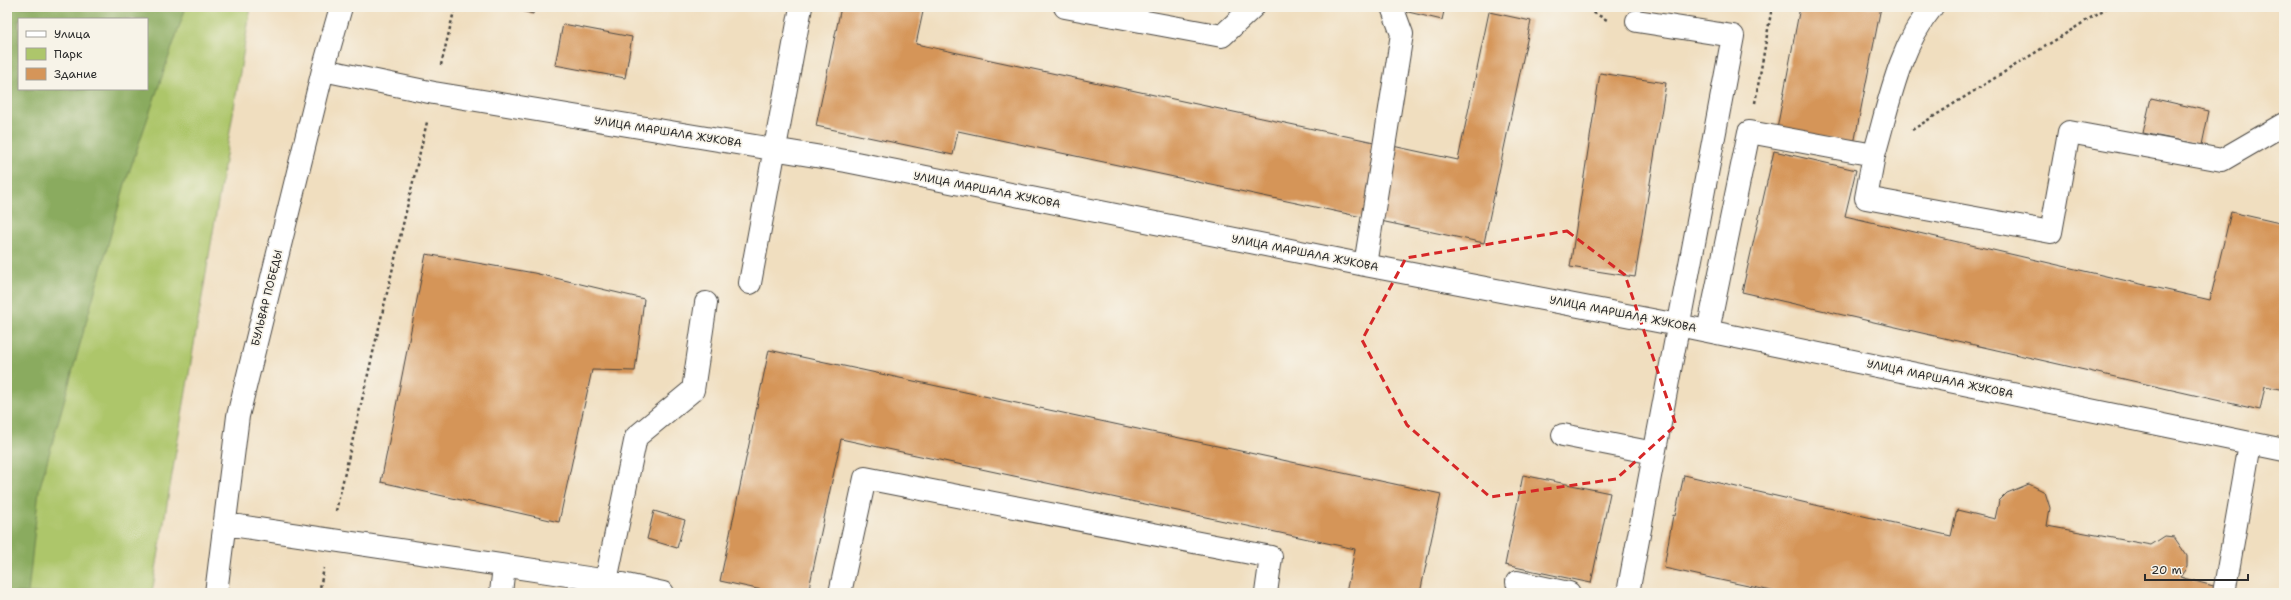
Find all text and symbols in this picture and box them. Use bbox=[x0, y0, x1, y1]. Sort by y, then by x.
legend bbox=[18, 18, 148, 90]
text: Улица bbox=[54, 26, 91, 42]
text: Парк bbox=[54, 46, 83, 62]
text: Здание bbox=[54, 66, 98, 82]
street label: УЛИЦА МАРШАЛА ЖУКОВА bbox=[593, 113, 743, 151]
street label: УЛИЦА МАРШАЛА ЖУКОВА bbox=[912, 168, 1062, 212]
street label: УЛИЦА МАРШАЛА ЖУКОВА bbox=[1230, 231, 1380, 275]
street label: БУЛЬВАР ПОБЕДЫ bbox=[248, 248, 286, 348]
street label: УЛИЦА МАРШАЛА ЖУКОВА bbox=[1548, 292, 1698, 336]
street label: УЛИЦА МАРШАЛА ЖУКОВА bbox=[1865, 356, 2015, 402]
scale bar bbox=[2145, 556, 2248, 582]
text: 20 m bbox=[2151, 562, 2182, 578]

